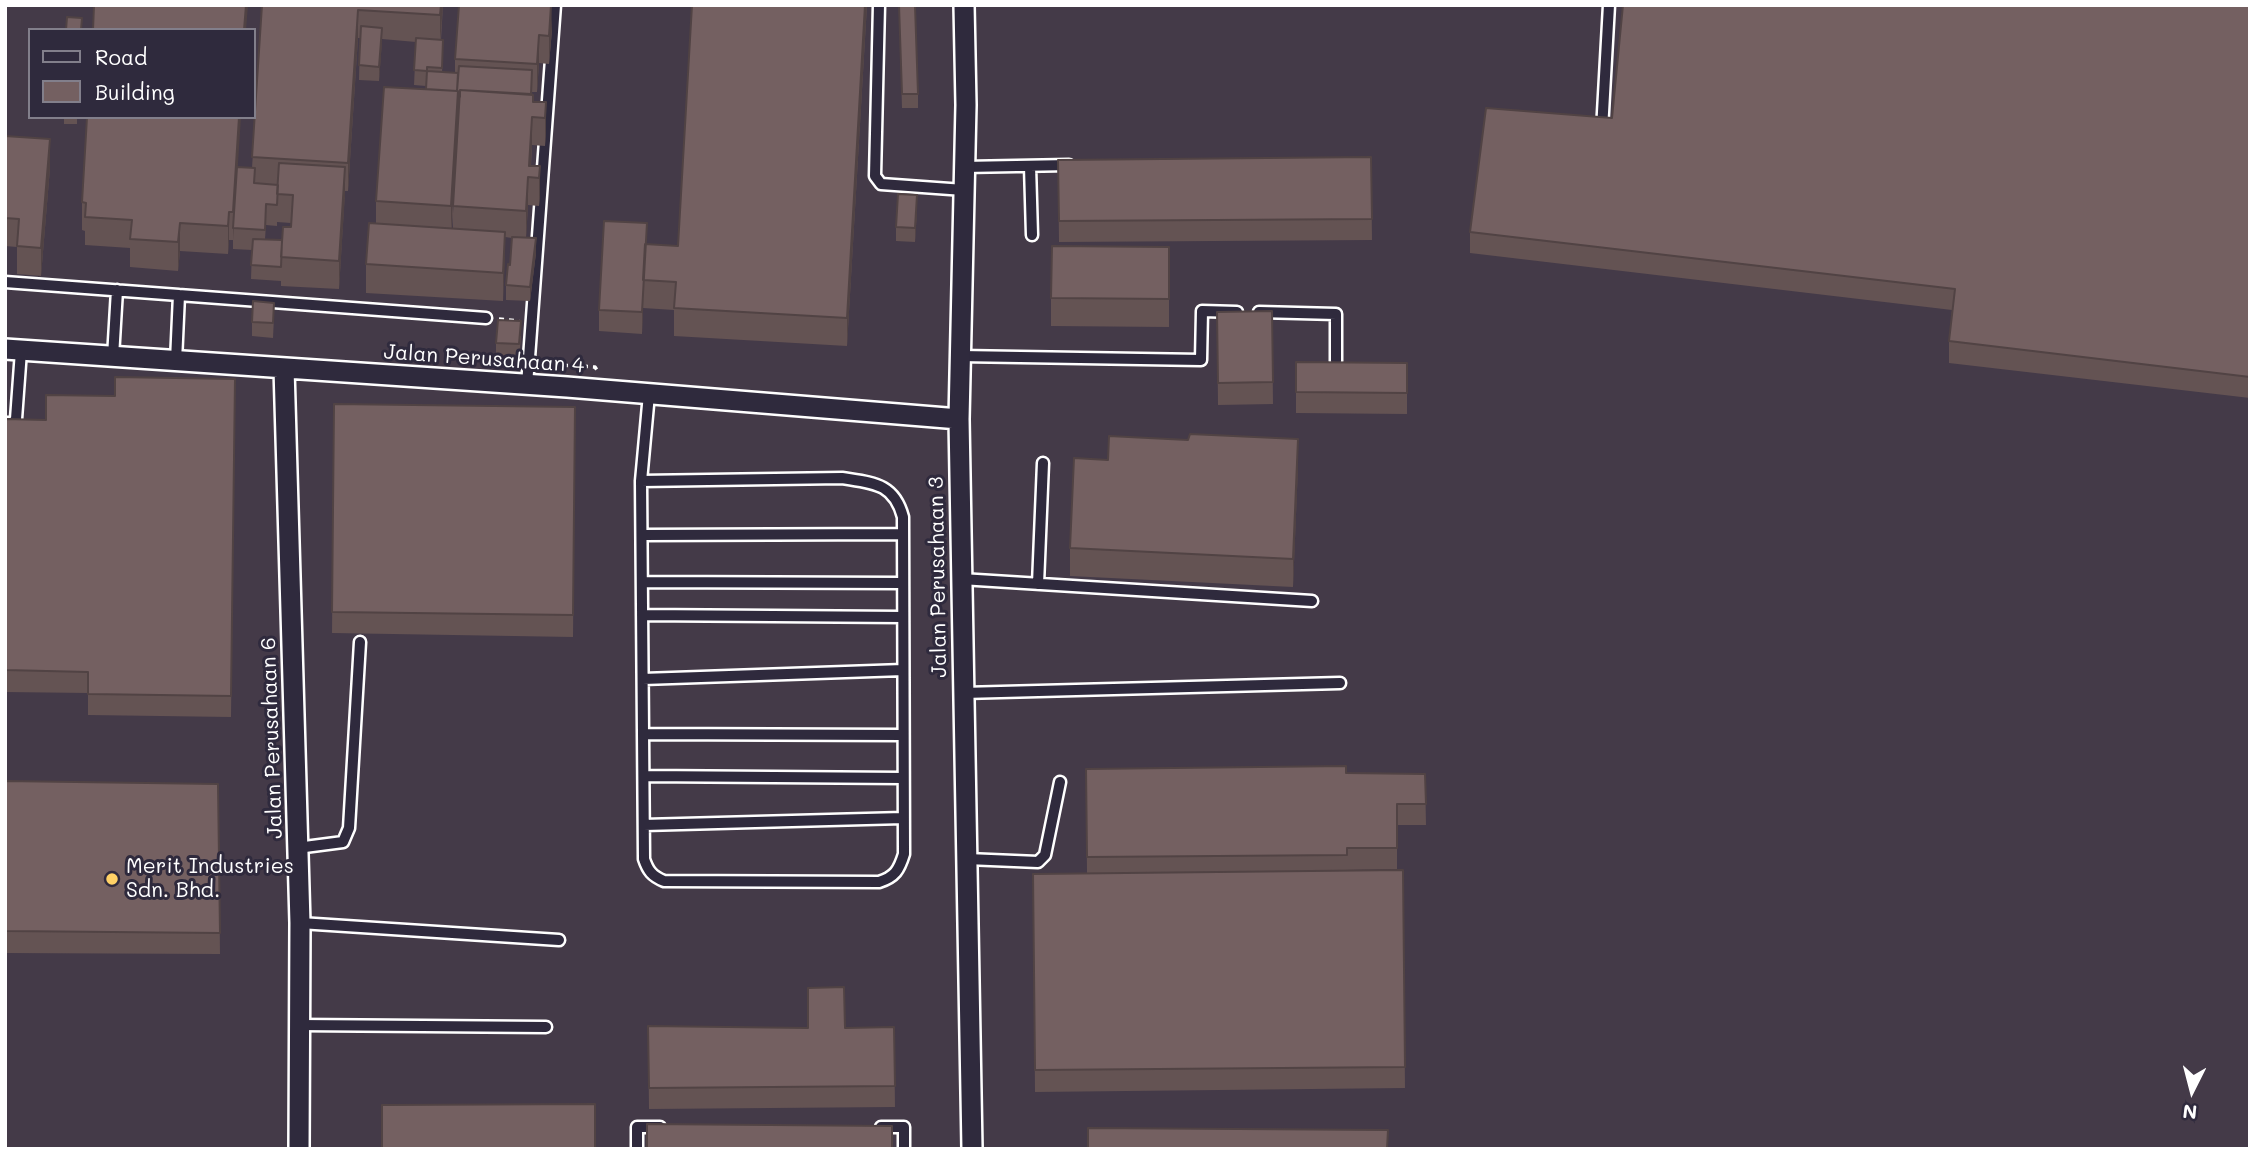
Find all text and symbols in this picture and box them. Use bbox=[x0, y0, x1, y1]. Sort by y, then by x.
legend bbox=[28, 28, 256, 119]
text: Road bbox=[95, 43, 147, 70]
text: Building bbox=[95, 78, 175, 105]
street label: Jalan Perusahaan 4 bbox=[383, 339, 585, 379]
street label: Jalan Perusahaan 3 bbox=[924, 476, 952, 678]
street label: Jalan Perusahaan 6 bbox=[256, 637, 288, 839]
place label: Merit Industries Sdn. Bhd. bbox=[126, 854, 294, 904]
marker: Merit Industries Sdn. Bhd. bbox=[104, 871, 120, 887]
north arrow bbox=[2157, 1056, 2227, 1126]
text: N bbox=[2181, 1099, 2198, 1126]

